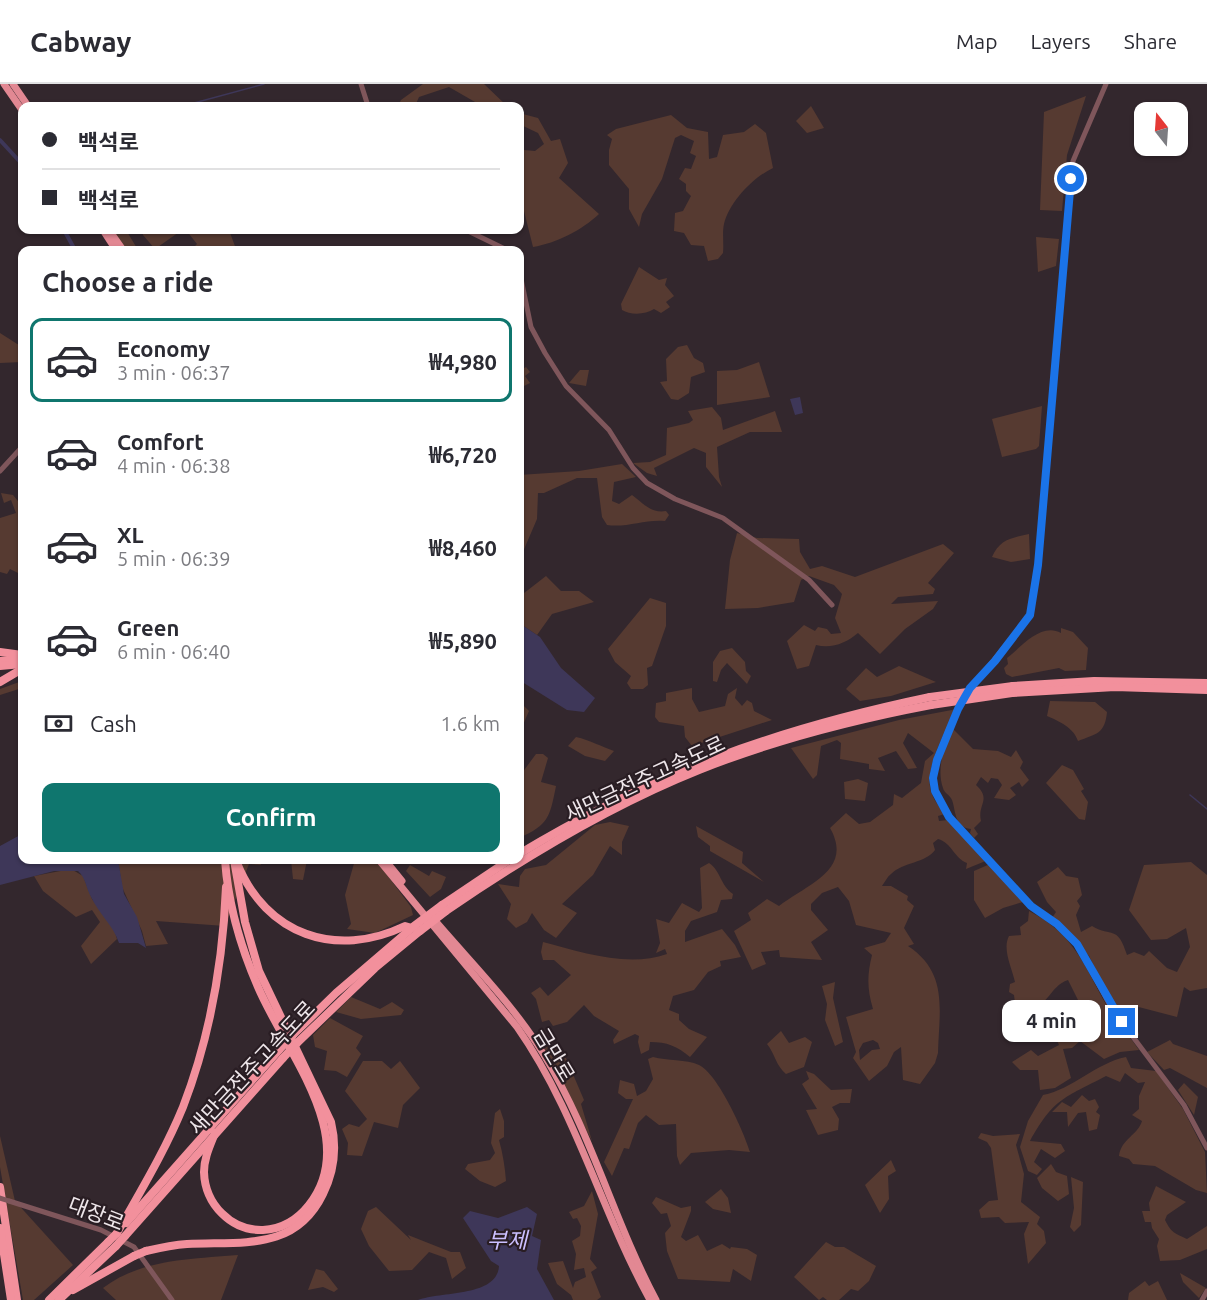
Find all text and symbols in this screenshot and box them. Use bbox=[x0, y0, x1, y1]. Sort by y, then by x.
text: Cabway bbox=[30, 26, 131, 57]
text: Map bbox=[956, 29, 997, 53]
text: Layers bbox=[1030, 29, 1091, 53]
text: Share bbox=[1124, 29, 1177, 53]
north arrow bbox=[1134, 102, 1188, 156]
map controls bbox=[1134, 102, 1188, 156]
text: 백석로 bbox=[78, 129, 139, 154]
route start bbox=[1057, 165, 1084, 192]
text: 백석로 bbox=[78, 187, 139, 212]
text: Choose a ride bbox=[42, 267, 214, 297]
icon: car bbox=[45, 333, 99, 387]
text: Economy bbox=[117, 336, 210, 361]
text: ₩4,980 bbox=[429, 349, 497, 374]
text: 3 min · 06:37 bbox=[117, 361, 231, 384]
icon: car bbox=[45, 426, 99, 480]
text: Comfort bbox=[117, 429, 204, 454]
text: ₩6,720 bbox=[429, 442, 497, 467]
text: 4 min · 06:38 bbox=[117, 454, 231, 477]
icon: car bbox=[45, 519, 99, 573]
text: XL bbox=[117, 522, 144, 547]
text: ₩8,460 bbox=[429, 535, 497, 560]
text: 5 min · 06:39 bbox=[117, 547, 231, 570]
icon: car bbox=[45, 612, 99, 666]
text: Green bbox=[117, 615, 179, 640]
text: ₩5,890 bbox=[429, 628, 497, 653]
text: 6 min · 06:40 bbox=[117, 640, 231, 663]
icon: cash bbox=[42, 707, 75, 740]
text: Cash bbox=[90, 711, 137, 736]
text: 1.6 km bbox=[441, 712, 500, 735]
street label: 새만금전주고속도로 bbox=[561, 730, 728, 826]
button: Confirm bbox=[42, 783, 500, 852]
street label: 새만금전주고속도로 bbox=[183, 996, 319, 1139]
callout: 4 min bbox=[1002, 1001, 1101, 1043]
route end bbox=[1108, 1008, 1135, 1035]
text: 4 min bbox=[1026, 1009, 1077, 1032]
street label: 금만로 bbox=[530, 1023, 580, 1086]
street label: 대장로 bbox=[65, 1191, 128, 1235]
water label: 부제 bbox=[487, 1227, 530, 1252]

